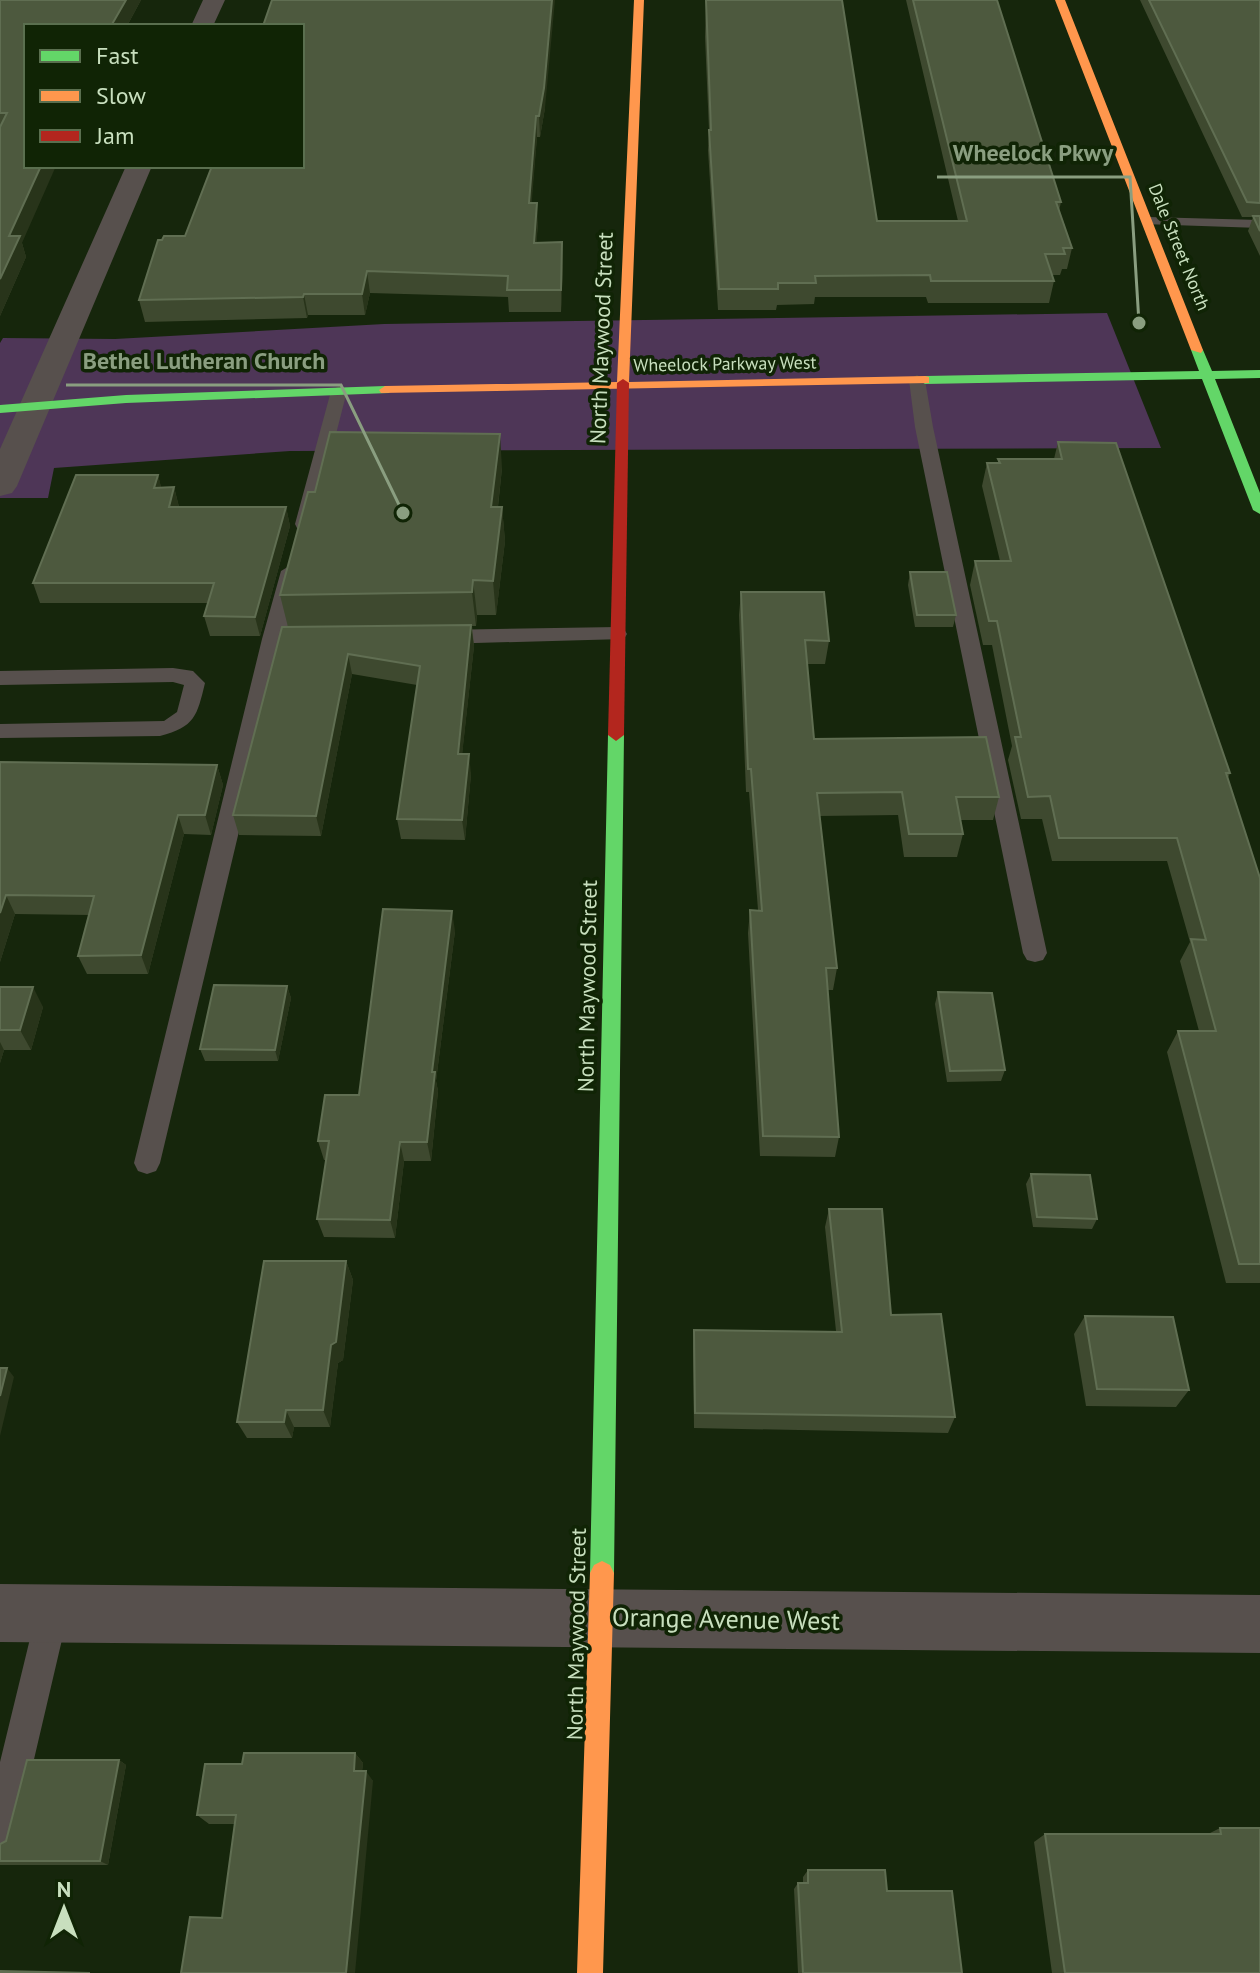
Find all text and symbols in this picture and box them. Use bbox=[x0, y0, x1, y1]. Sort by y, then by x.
legend bbox=[24, 24, 304, 168]
text: Fast bbox=[96, 40, 139, 71]
text: Slow bbox=[96, 80, 146, 111]
text: Jam bbox=[95, 120, 134, 151]
callout: Wheelock Pkwy bbox=[937, 129, 1130, 177]
text: Wheelock Pkwy bbox=[953, 137, 1114, 168]
street label: Dale Street North bbox=[1144, 180, 1215, 314]
street label: North Maywood Street bbox=[583, 231, 619, 445]
callout: Bethel Lutheran Church bbox=[66, 337, 341, 385]
text: Bethel Lutheran Church bbox=[83, 345, 325, 376]
street label: Wheelock Parkway West bbox=[633, 350, 817, 377]
street label: North Maywood Street bbox=[571, 879, 603, 1092]
street label: North Maywood Street bbox=[560, 1527, 592, 1740]
street label: Orange Avenue West bbox=[612, 1600, 840, 1637]
north arrow bbox=[24, 1869, 104, 1949]
text: N bbox=[57, 1875, 71, 1903]

